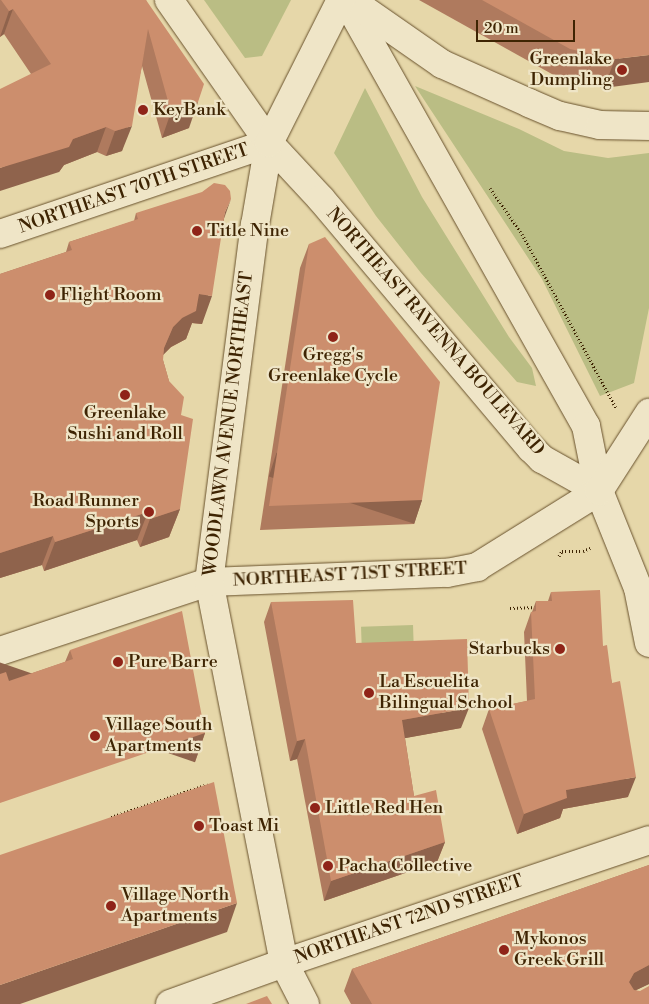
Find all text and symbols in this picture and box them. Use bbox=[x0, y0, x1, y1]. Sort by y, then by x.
scale bar bbox=[479, 10, 578, 42]
text: 20 m bbox=[484, 19, 519, 38]
place label: Greenlake Dumpling bbox=[529, 49, 612, 92]
marker: Greenlake Dumpling bbox=[616, 64, 628, 76]
place label: KeyBank bbox=[153, 99, 226, 121]
marker: KeyBank bbox=[137, 104, 149, 116]
street label: NORTHEAST 70TH STREET bbox=[16, 139, 252, 239]
street label: NORTHEAST RAVENNA BOULEVARD bbox=[321, 204, 549, 460]
place label: Title Nine bbox=[207, 220, 289, 242]
marker: Title Nine bbox=[191, 225, 203, 237]
street label: WOODLAWN AVENUE NORTHEAST bbox=[200, 270, 258, 578]
place label: Flight Room bbox=[60, 284, 162, 306]
marker: Flight Room bbox=[44, 289, 56, 301]
marker: Gregg's Greenlake Cycle bbox=[327, 331, 339, 343]
place label: Gregg's Greenlake Cycle bbox=[268, 345, 398, 388]
marker: Greenlake Sushi and Roll bbox=[119, 389, 131, 401]
place label: Greenlake Sushi and Roll bbox=[67, 403, 183, 446]
place label: Road Runner Sports bbox=[33, 491, 139, 534]
marker: Road Runner Sports bbox=[143, 506, 155, 518]
street label: NORTHEAST 71ST STREET bbox=[232, 558, 468, 592]
place label: Starbucks bbox=[469, 638, 550, 660]
marker: Starbucks bbox=[554, 643, 566, 655]
place label: Pure Barre bbox=[128, 651, 218, 673]
marker: Pure Barre bbox=[112, 656, 124, 668]
place label: La Escuelita Bilingual School bbox=[379, 672, 513, 714]
marker: La Escuelita Bilingual School bbox=[363, 687, 375, 699]
place label: Village South Apartments bbox=[105, 715, 212, 758]
marker: Village South Apartments bbox=[89, 730, 101, 742]
place label: Little Red Hen bbox=[325, 797, 443, 819]
marker: Little Red Hen bbox=[309, 802, 321, 814]
place label: Toast Mi bbox=[209, 815, 279, 837]
marker: Toast Mi bbox=[193, 820, 205, 832]
place label: Pacha Collective bbox=[338, 855, 472, 877]
marker: Pacha Collective bbox=[322, 860, 334, 872]
street label: NORTHEAST 72ND STREET bbox=[292, 871, 526, 969]
place label: Village North Apartments bbox=[121, 885, 229, 928]
marker: Village North Apartments bbox=[105, 900, 117, 912]
place label: Mykonos Greek Grill bbox=[514, 929, 604, 972]
marker: Mykonos Greek Grill bbox=[498, 944, 510, 956]

